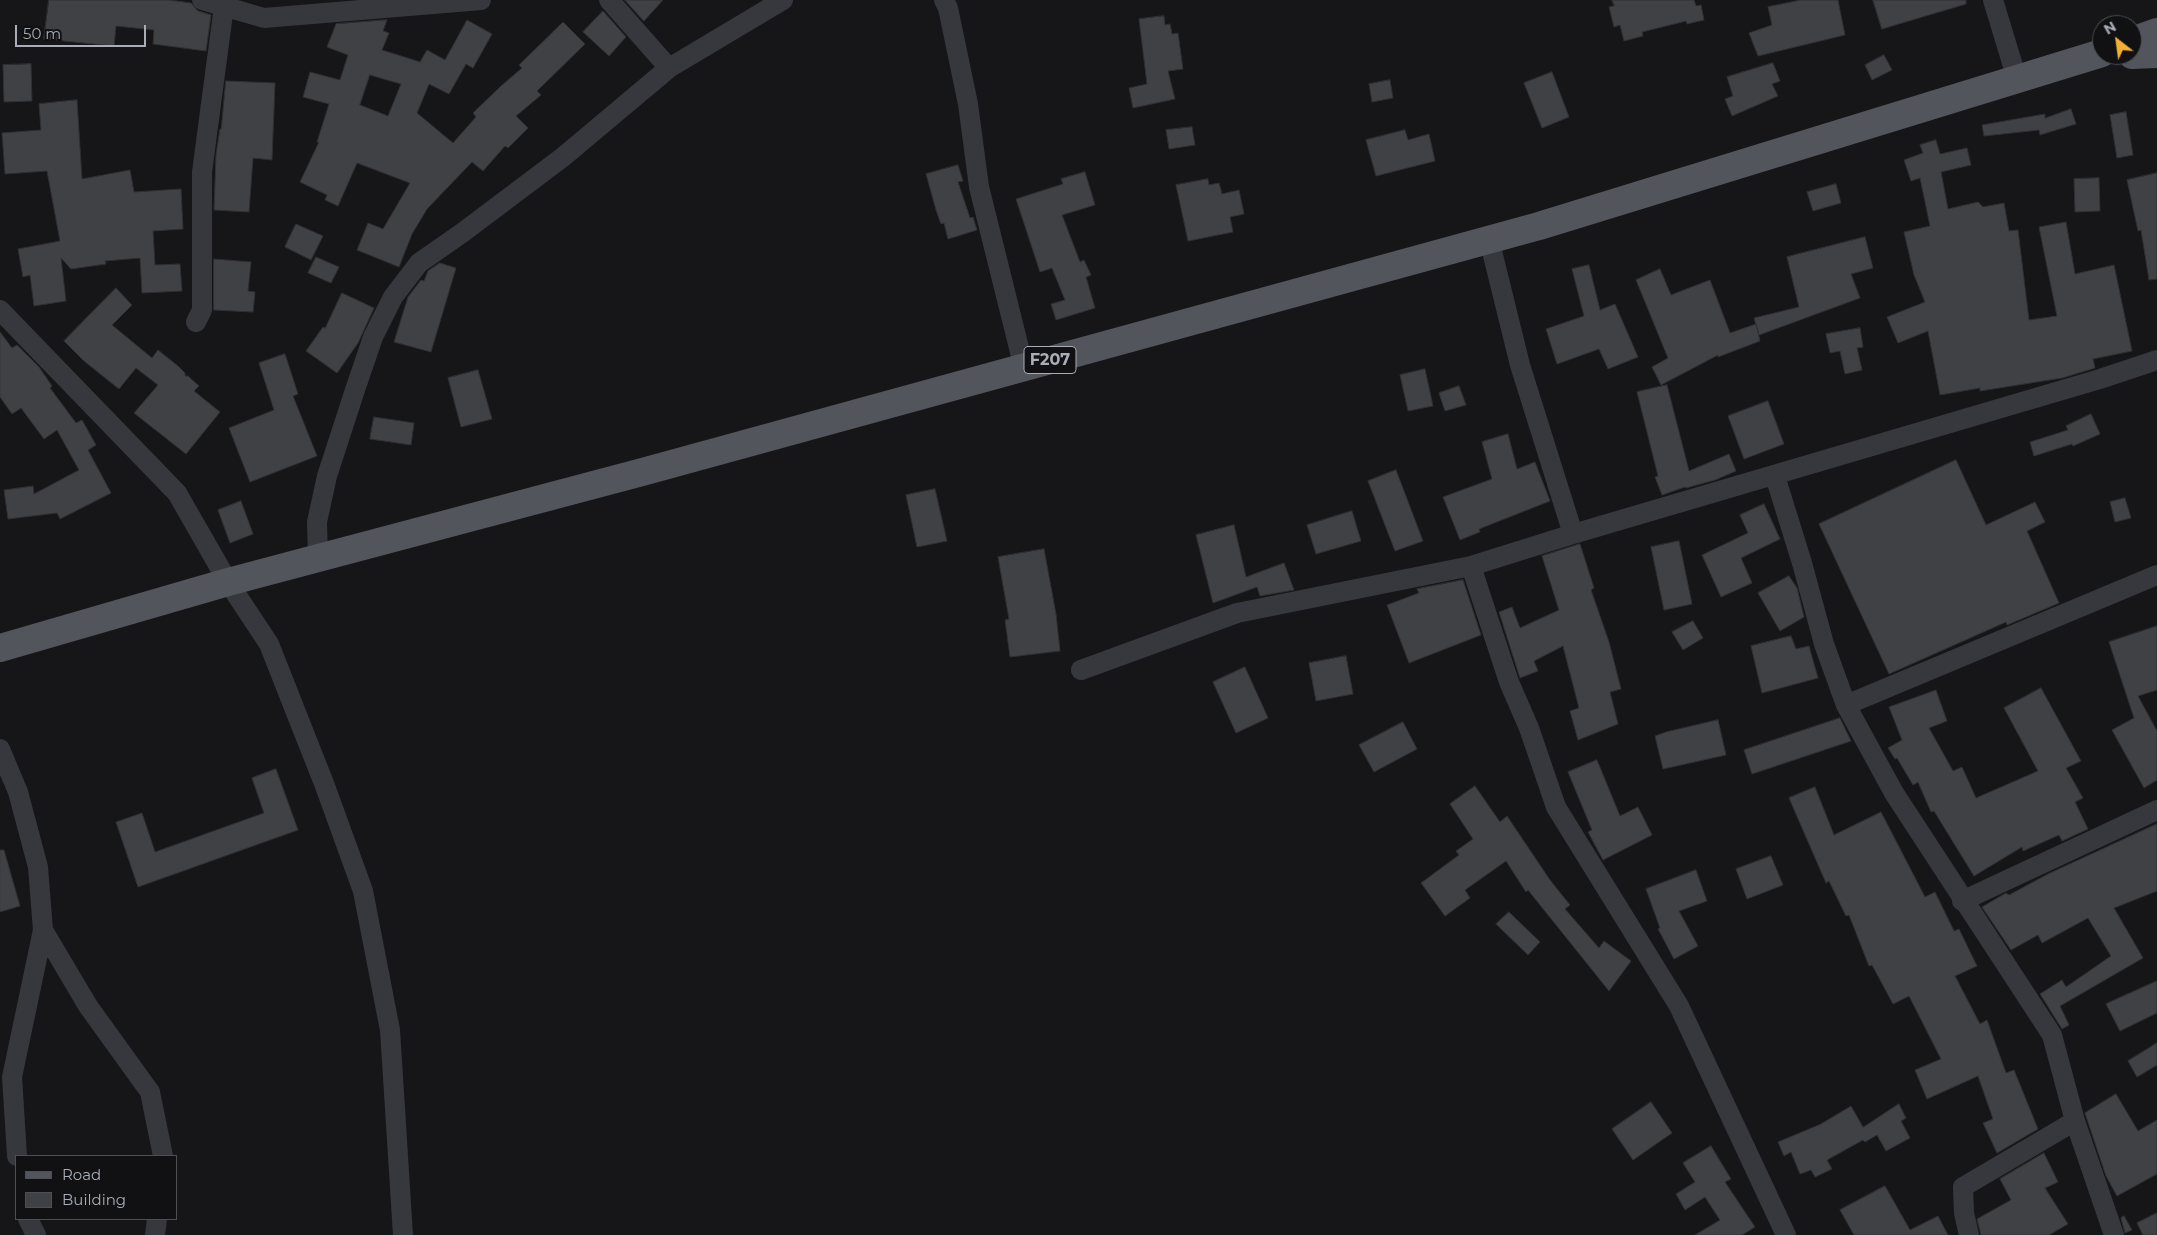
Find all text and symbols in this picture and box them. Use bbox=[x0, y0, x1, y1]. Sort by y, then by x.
scale bar bbox=[18, 15, 149, 47]
north arrow bbox=[2092, 15, 2142, 65]
text: N bbox=[2101, 17, 2119, 38]
text: 50 m bbox=[23, 24, 61, 43]
road number: F207 bbox=[1024, 346, 1076, 374]
legend bbox=[15, 1155, 178, 1220]
text: Road bbox=[62, 1165, 101, 1184]
text: Building bbox=[62, 1190, 126, 1209]

